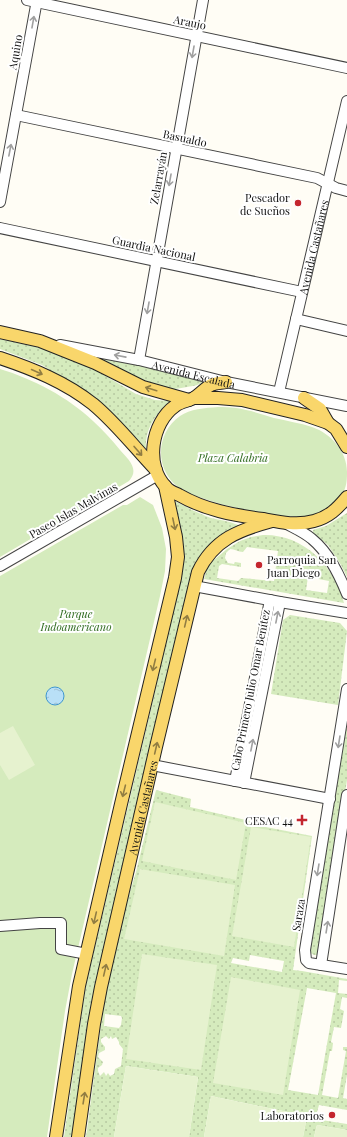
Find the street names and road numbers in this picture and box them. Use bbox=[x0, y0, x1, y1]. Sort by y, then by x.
street label: Araujo bbox=[171, 11, 208, 33]
street label: Aquino bbox=[4, 33, 25, 72]
street label: Basualdo bbox=[162, 126, 208, 150]
street label: Zelarrayán bbox=[146, 150, 170, 206]
street label: Avenida Castañares bbox=[294, 198, 331, 297]
street label: Guardia Nacional bbox=[111, 232, 197, 264]
street label: Avenida Escalada bbox=[150, 356, 237, 391]
street label: Paseo Islas Malvinas bbox=[26, 479, 120, 541]
street label: Cabo Primero Julio Omar Benítez bbox=[227, 608, 273, 772]
street label: Avenida Castañares bbox=[124, 759, 160, 857]
street label: Saraza bbox=[288, 897, 308, 932]

